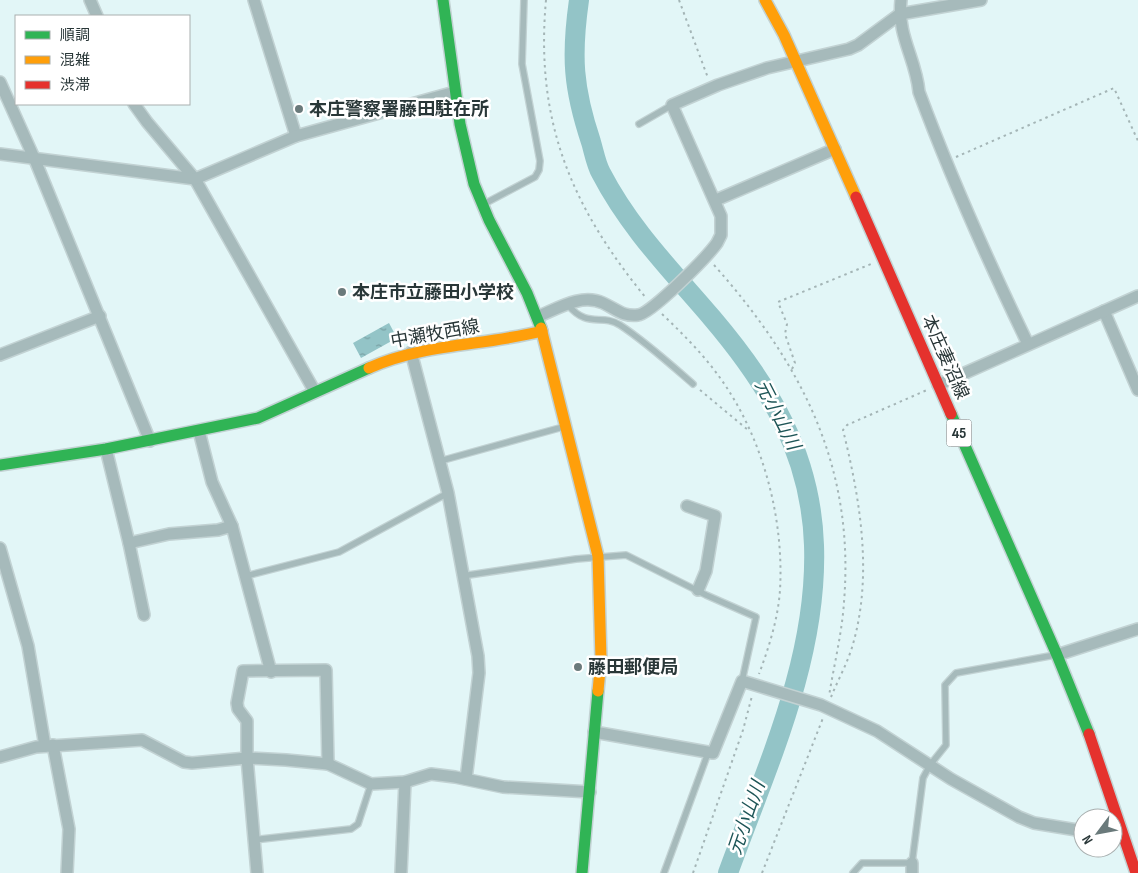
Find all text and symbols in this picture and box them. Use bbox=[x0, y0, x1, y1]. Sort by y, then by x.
legend bbox=[15, 15, 190, 105]
text: 順調 bbox=[60, 26, 90, 45]
text: 混雑 bbox=[60, 51, 90, 70]
text: 渋滞 bbox=[60, 76, 90, 95]
place label: 本庄警察署藤田駐在所 bbox=[309, 99, 489, 120]
marker: 本庄警察署藤田駐在所 bbox=[293, 103, 305, 115]
place label: 本庄市立藤田小学校 bbox=[352, 282, 514, 303]
marker: 本庄市立藤田小学校 bbox=[336, 286, 348, 298]
street label: 本庄妻沼線 bbox=[917, 312, 973, 402]
street label: 中瀬牧西線 bbox=[389, 316, 481, 352]
water label: 元小山川 bbox=[749, 376, 805, 456]
road number: 45 bbox=[946, 419, 972, 446]
place label: 藤田郵便局 bbox=[588, 657, 678, 678]
marker: 藤田郵便局 bbox=[572, 661, 584, 673]
water label: 元小山川 bbox=[724, 776, 771, 858]
north arrow bbox=[1073, 808, 1123, 858]
text: N bbox=[1078, 832, 1097, 847]

